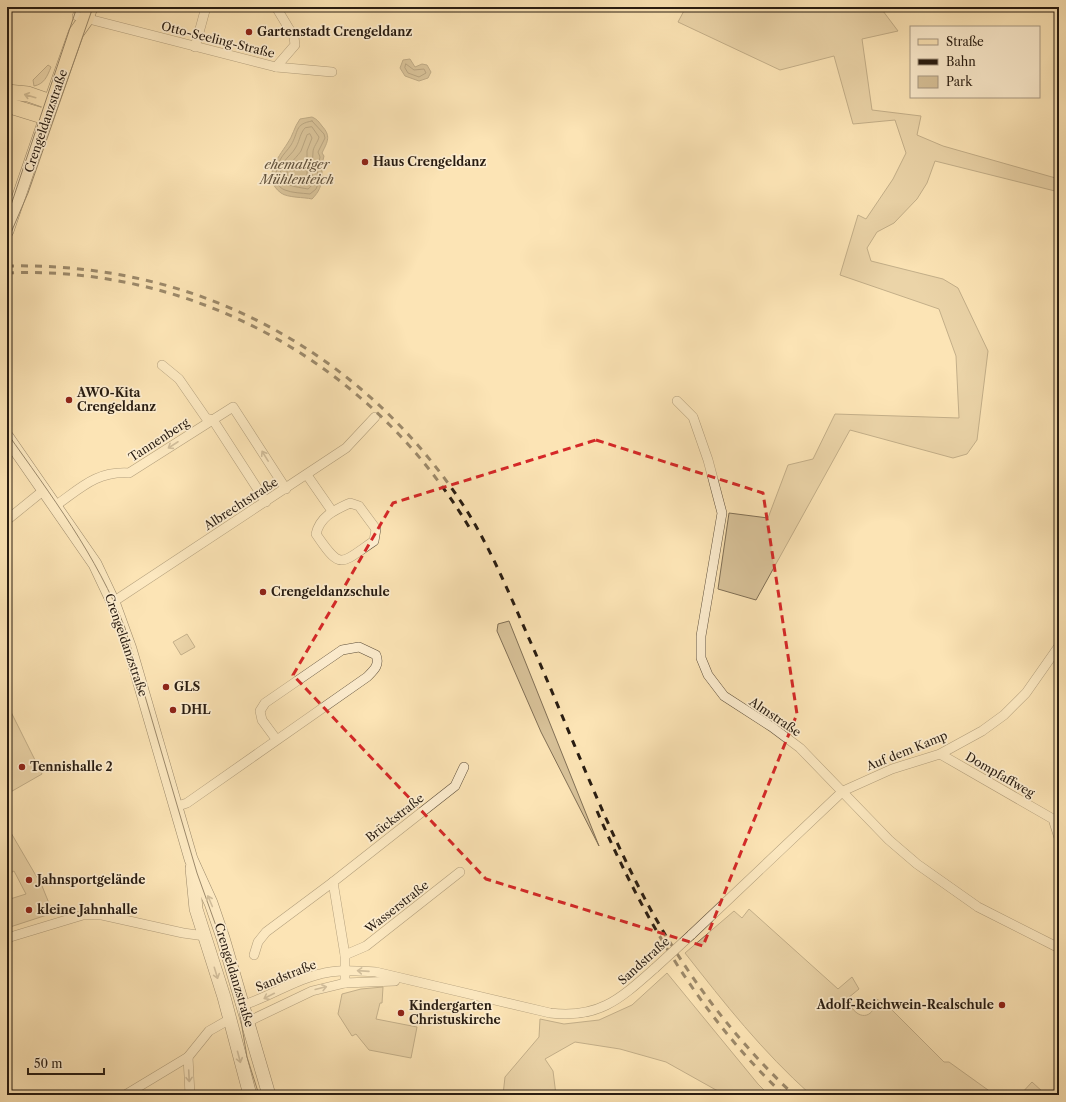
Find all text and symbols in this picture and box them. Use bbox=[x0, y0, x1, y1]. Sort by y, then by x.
street label: Otto-Seeling-Straße bbox=[160, 18, 277, 61]
place label: Gartenstadt Crengeldanz bbox=[257, 24, 412, 39]
legend bbox=[910, 26, 1040, 98]
marker: Gartenstadt Crengeldanz bbox=[244, 27, 254, 37]
text: Straße bbox=[946, 34, 984, 49]
text: Bahn bbox=[946, 54, 976, 69]
street label: Crengeldanzstraße bbox=[21, 67, 70, 174]
text: Park bbox=[946, 74, 973, 89]
one-way arrow bbox=[24, 91, 37, 99]
place label: Haus Crengeldanz bbox=[373, 154, 487, 169]
water label: ehemaliger Mühlenteich bbox=[258, 156, 334, 187]
marker: Haus Crengeldanz bbox=[360, 157, 370, 167]
place label: AWO-Kita Crengeldanz bbox=[76, 385, 156, 414]
marker: AWO-Kita Crengeldanz bbox=[64, 395, 74, 405]
street label: Tannenberg bbox=[126, 414, 192, 465]
one-way arrow bbox=[168, 441, 179, 449]
one-way arrow bbox=[261, 451, 269, 462]
street label: Albrechtstraße bbox=[200, 474, 281, 534]
place label: Crengeldanzschule bbox=[271, 584, 390, 599]
marker: Crengeldanzschule bbox=[258, 587, 268, 597]
street label: Crengeldanzstraße bbox=[102, 591, 151, 699]
place label: GLS bbox=[174, 679, 200, 694]
marker: GLS bbox=[161, 682, 171, 692]
street label: Almstraße bbox=[746, 693, 804, 740]
place label: DHL bbox=[181, 702, 211, 717]
marker: DHL bbox=[168, 705, 178, 715]
street label: Auf dem Kamp bbox=[863, 727, 950, 774]
street label: Dompfaffweg bbox=[963, 749, 1038, 801]
place label: Tennishalle 2 bbox=[30, 759, 113, 774]
marker: Tennishalle 2 bbox=[17, 762, 27, 772]
street label: Brückstraße bbox=[363, 790, 427, 845]
place label: Jahnsportgelände bbox=[35, 872, 146, 887]
marker: Jahnsportgelände bbox=[24, 875, 34, 885]
street label: Wasserstraße bbox=[361, 877, 432, 937]
one-way arrow bbox=[206, 895, 214, 907]
place label: kleine Jahnhalle bbox=[37, 902, 138, 917]
marker: kleine Jahnhalle bbox=[24, 905, 34, 915]
street label: Crengeldanzstraße bbox=[212, 921, 258, 1029]
street label: Sandstraße bbox=[615, 933, 673, 988]
street label: Sandstraße bbox=[253, 956, 319, 994]
one-way arrow bbox=[213, 966, 220, 979]
one-way arrow bbox=[357, 968, 370, 975]
one-way arrow bbox=[314, 984, 327, 992]
one-way arrow bbox=[263, 993, 275, 1000]
place label: Adolf-Reichwein-Realschule bbox=[816, 997, 994, 1012]
place label: Kindergarten Christuskirche bbox=[409, 998, 501, 1027]
marker: Adolf-Reichwein-Realschule bbox=[997, 1000, 1007, 1010]
marker: Kindergarten Christuskirche bbox=[396, 1008, 406, 1018]
scale bar bbox=[28, 1050, 104, 1076]
one-way arrow bbox=[236, 1050, 244, 1063]
text: 50 m bbox=[34, 1056, 63, 1071]
one-way arrow bbox=[185, 1069, 193, 1082]

